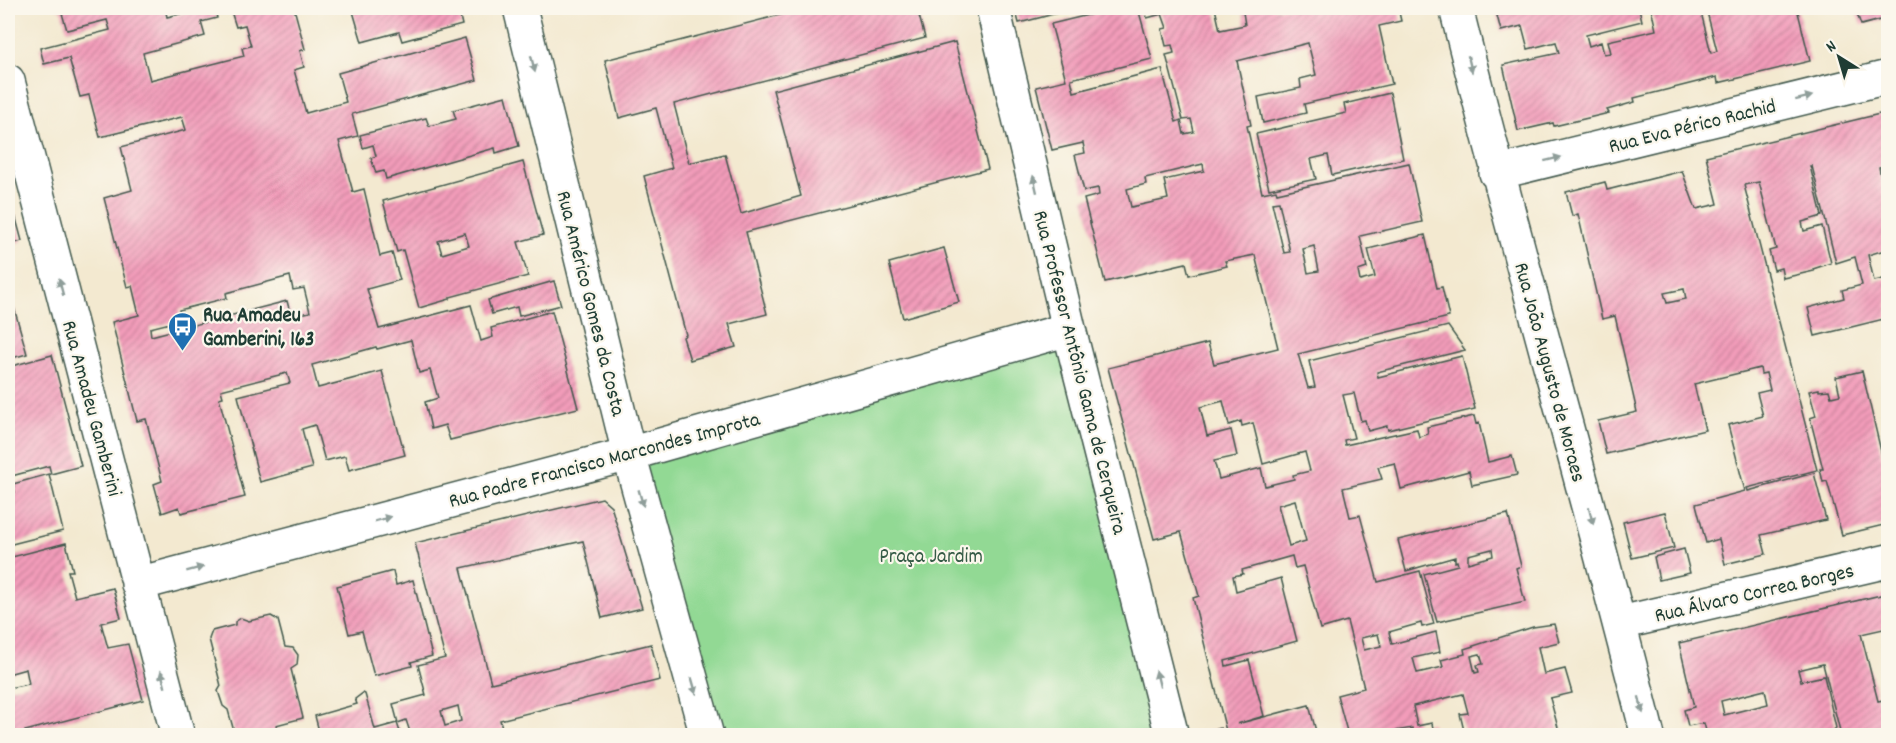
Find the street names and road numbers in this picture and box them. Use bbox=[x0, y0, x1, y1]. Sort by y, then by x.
street label: Rua Eva Périco Rachid bbox=[1606, 93, 1780, 163]
street label: Rua Américo Gomes da Costa bbox=[547, 188, 632, 421]
street label: Rua Professor Antônio Gama de Cerqueira bbox=[1023, 208, 1133, 539]
street label: Rua João Augusto de Moraes bbox=[1504, 260, 1592, 486]
street label: Rua Amadeu Gamberini bbox=[52, 317, 128, 500]
street label: Rua Padre Francisco Marcondes Improta bbox=[446, 406, 765, 518]
street label: Rua Álvaro Correa Borges bbox=[1652, 557, 1857, 632]

